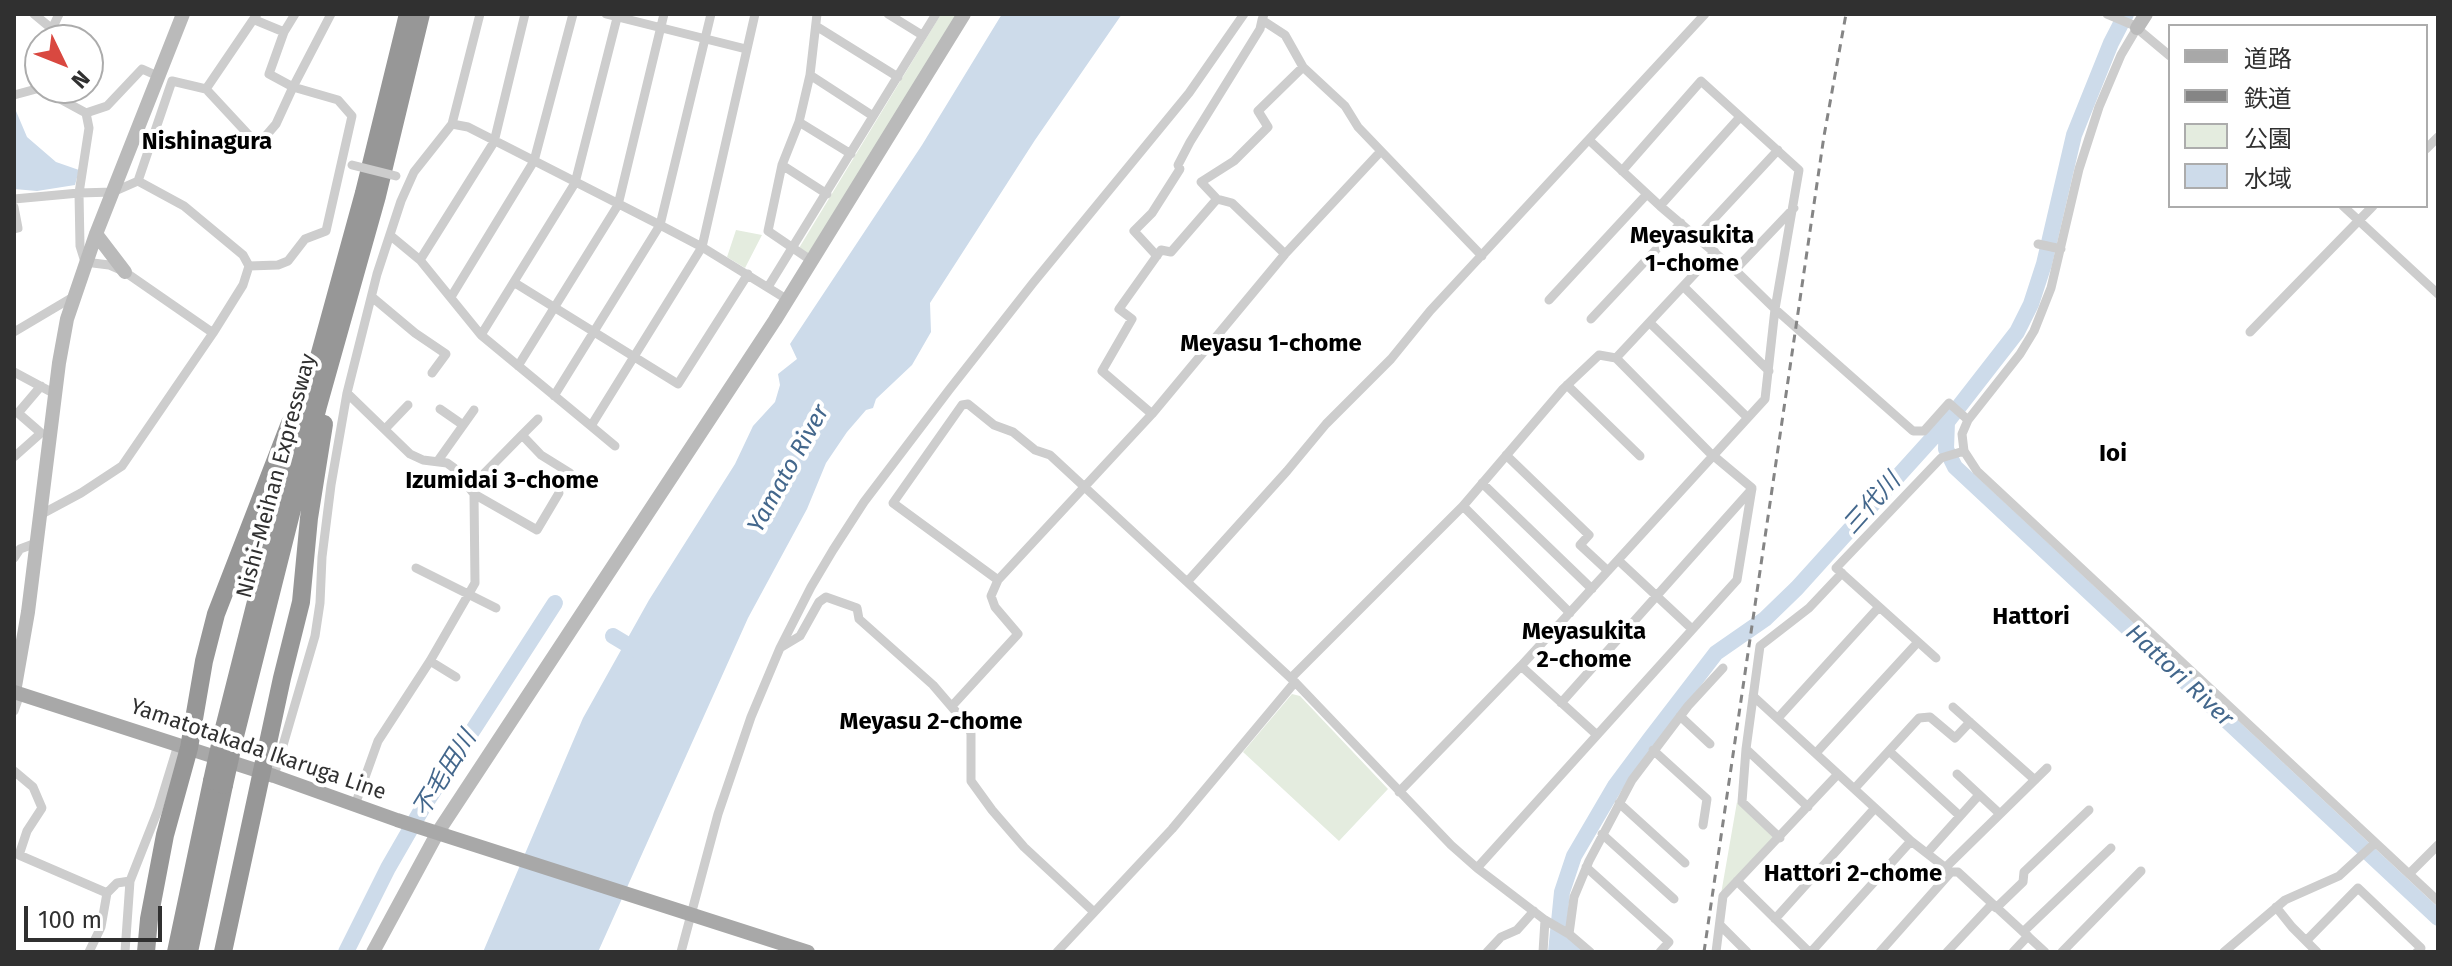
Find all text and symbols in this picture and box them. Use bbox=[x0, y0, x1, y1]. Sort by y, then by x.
north arrow bbox=[24, 24, 104, 104]
legend bbox=[2168, 24, 2428, 208]
text: 道路 bbox=[2244, 45, 2292, 73]
text: N bbox=[66, 65, 95, 94]
text: 鉄道 bbox=[2244, 85, 2292, 113]
text: 公園 bbox=[2244, 125, 2292, 153]
district label: Nishinagura bbox=[142, 128, 272, 156]
text: 水域 bbox=[2244, 165, 2292, 193]
district label: Meyasukita 1-chome bbox=[1630, 222, 1754, 278]
district label: Meyasu 1-chome bbox=[1180, 330, 1362, 358]
street label: Nishi-Meihan Expressway bbox=[232, 351, 322, 601]
water label: Yamato River bbox=[742, 400, 836, 538]
district label: Ioi bbox=[2099, 440, 2127, 468]
district label: Izumidai 3-chome bbox=[405, 467, 599, 495]
water label: 三代川 bbox=[1837, 468, 1907, 540]
district label: Hattori bbox=[1992, 603, 2070, 631]
district label: Meyasukita 2-chome bbox=[1522, 618, 1646, 674]
water label: Hattori River bbox=[2119, 619, 2239, 733]
street label: Yamatotakada Ikaruga Line bbox=[127, 694, 389, 806]
district label: Meyasu 2-chome bbox=[840, 708, 1022, 736]
water label: 不毛田川 bbox=[407, 726, 483, 822]
district label: Hattori 2-chome bbox=[1764, 860, 1942, 888]
scale bar bbox=[28, 890, 166, 940]
text: 100 m bbox=[38, 906, 102, 934]

